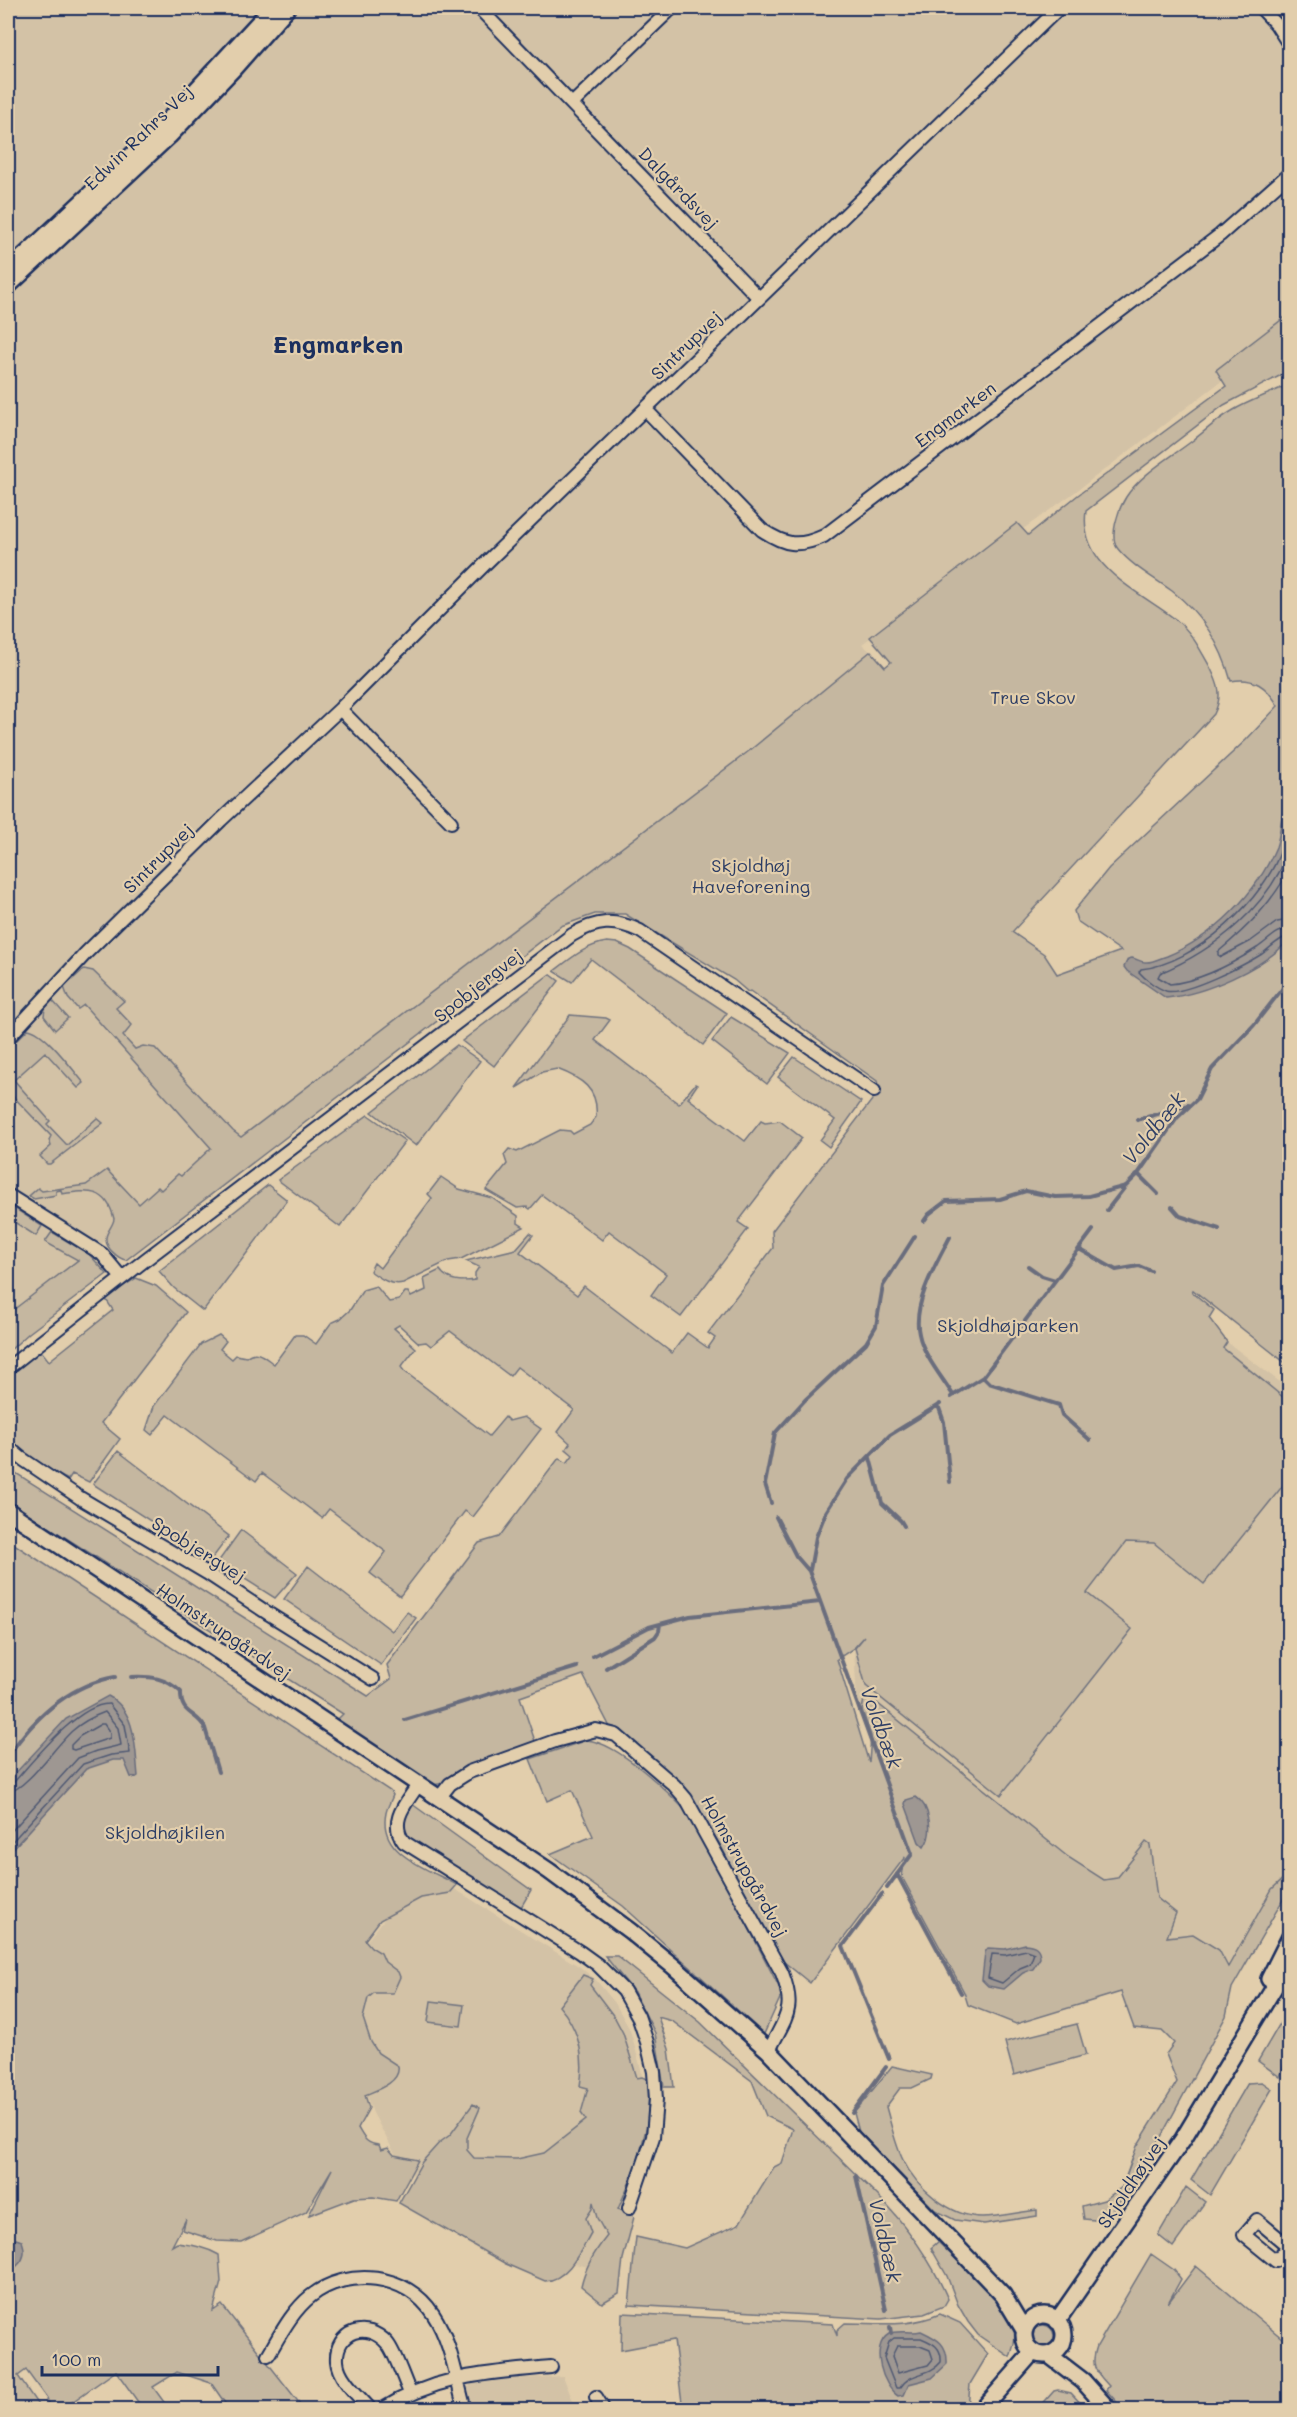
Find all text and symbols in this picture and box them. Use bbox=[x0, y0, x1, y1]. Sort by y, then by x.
street label: Edwin Rahrs Vej bbox=[79, 79, 197, 195]
street label: Dalgårdsvej bbox=[634, 142, 724, 234]
street label: Sintrupvej bbox=[645, 305, 727, 385]
district label: Engmarken bbox=[273, 328, 403, 359]
street label: Engmarken bbox=[909, 376, 1001, 452]
park label: True Skov bbox=[990, 685, 1076, 709]
street label: Sintrupvej bbox=[118, 818, 198, 898]
park label: Skjoldhøj Haveforening bbox=[692, 853, 810, 898]
street label: Spobjergvej bbox=[429, 943, 527, 1027]
water label: Voldbæk bbox=[1116, 1086, 1190, 1170]
park label: Skjoldhøjparken bbox=[937, 1313, 1079, 1337]
street label: Spobjergvej bbox=[147, 1511, 251, 1587]
street label: Holmstrupgårdvej bbox=[152, 1577, 296, 1685]
water label: Voldbæk bbox=[855, 1682, 909, 1772]
street label: Holmstrupgårdvej bbox=[696, 1791, 794, 1941]
park label: Skjoldhøjkilen bbox=[105, 1820, 225, 1844]
street label: Skjoldhøjvej bbox=[1091, 2131, 1171, 2233]
water label: Voldbæk bbox=[864, 2195, 908, 2285]
scale bar bbox=[42, 2339, 218, 2377]
text: 100 m bbox=[51, 2347, 101, 2371]

